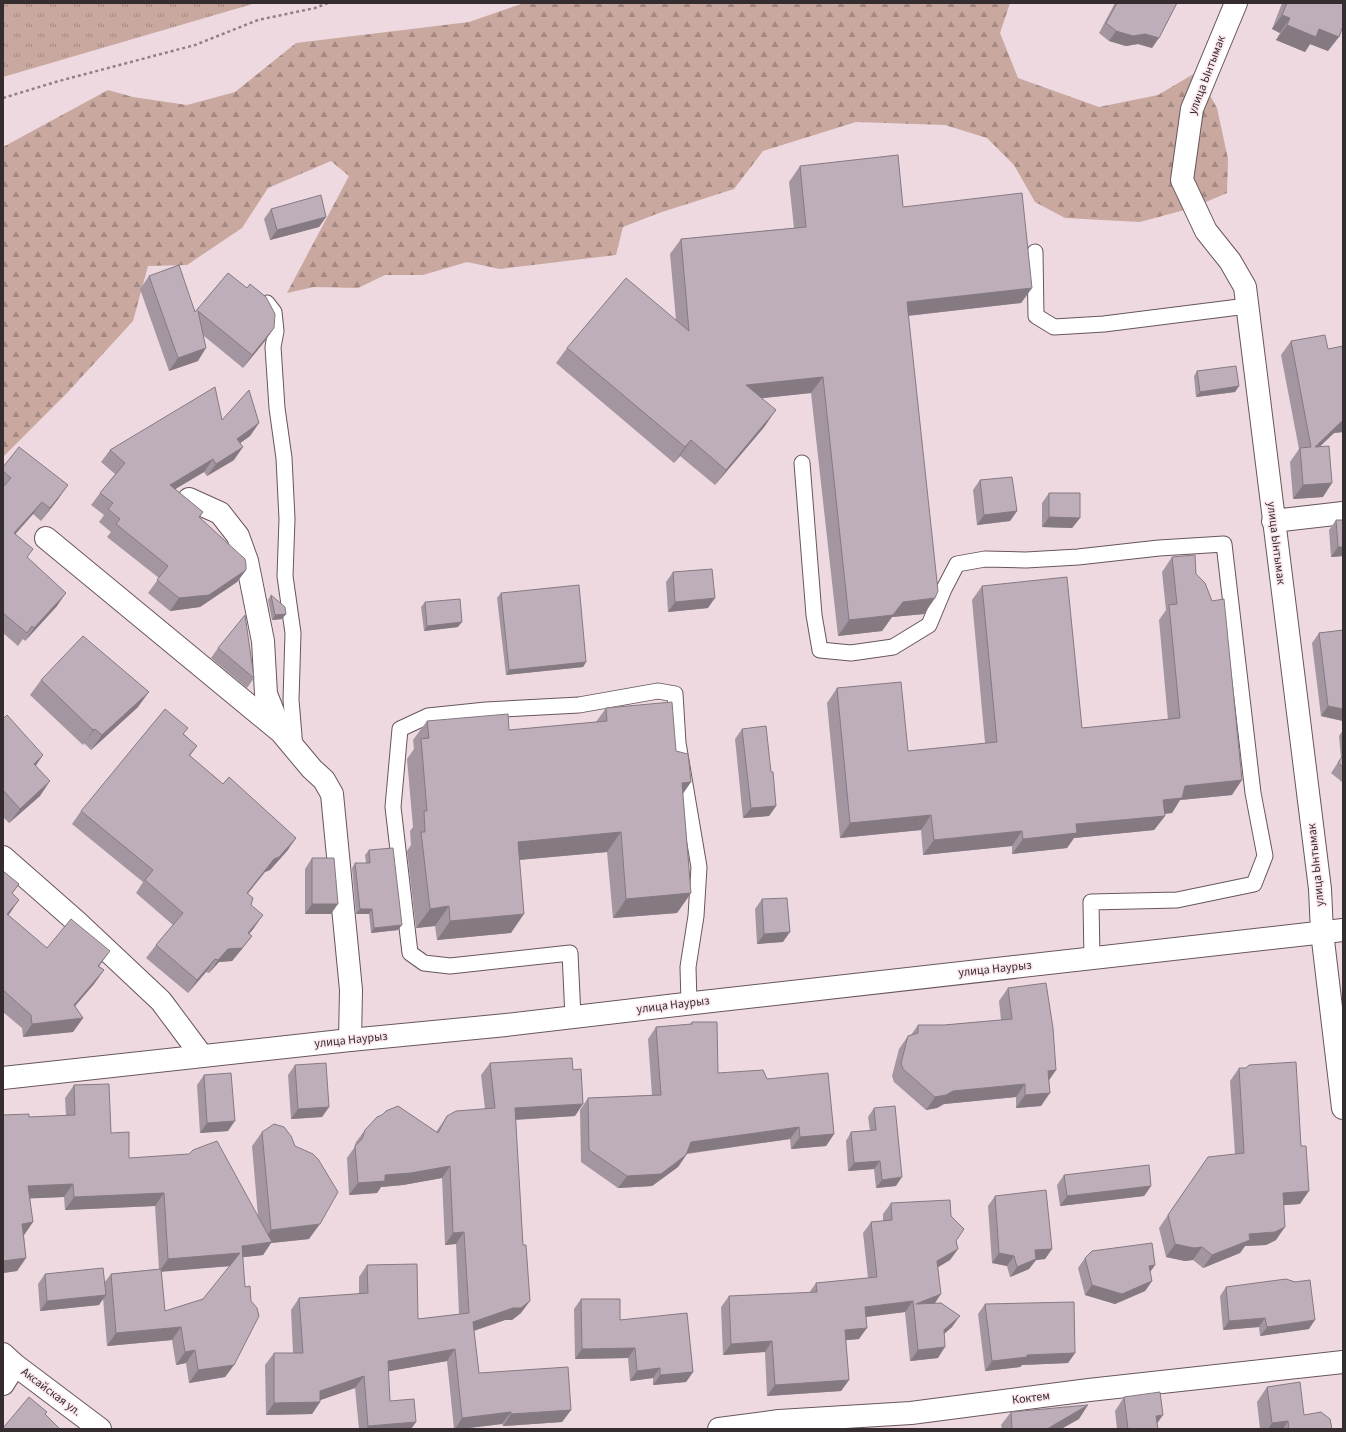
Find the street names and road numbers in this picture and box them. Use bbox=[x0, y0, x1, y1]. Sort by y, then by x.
street label: улица Ынтымак bbox=[1184, 33, 1230, 117]
street label: улица Ынтымак bbox=[1262, 501, 1290, 585]
street label: улица Ынтымак bbox=[1303, 823, 1329, 907]
street label: улица Наурыз bbox=[958, 957, 1032, 981]
street label: улица Наурыз bbox=[635, 992, 711, 1018]
street label: улица Наурыз bbox=[314, 1028, 388, 1052]
street label: Аксайская ул. bbox=[17, 1364, 85, 1420]
street label: Коктем bbox=[1011, 1387, 1051, 1409]

